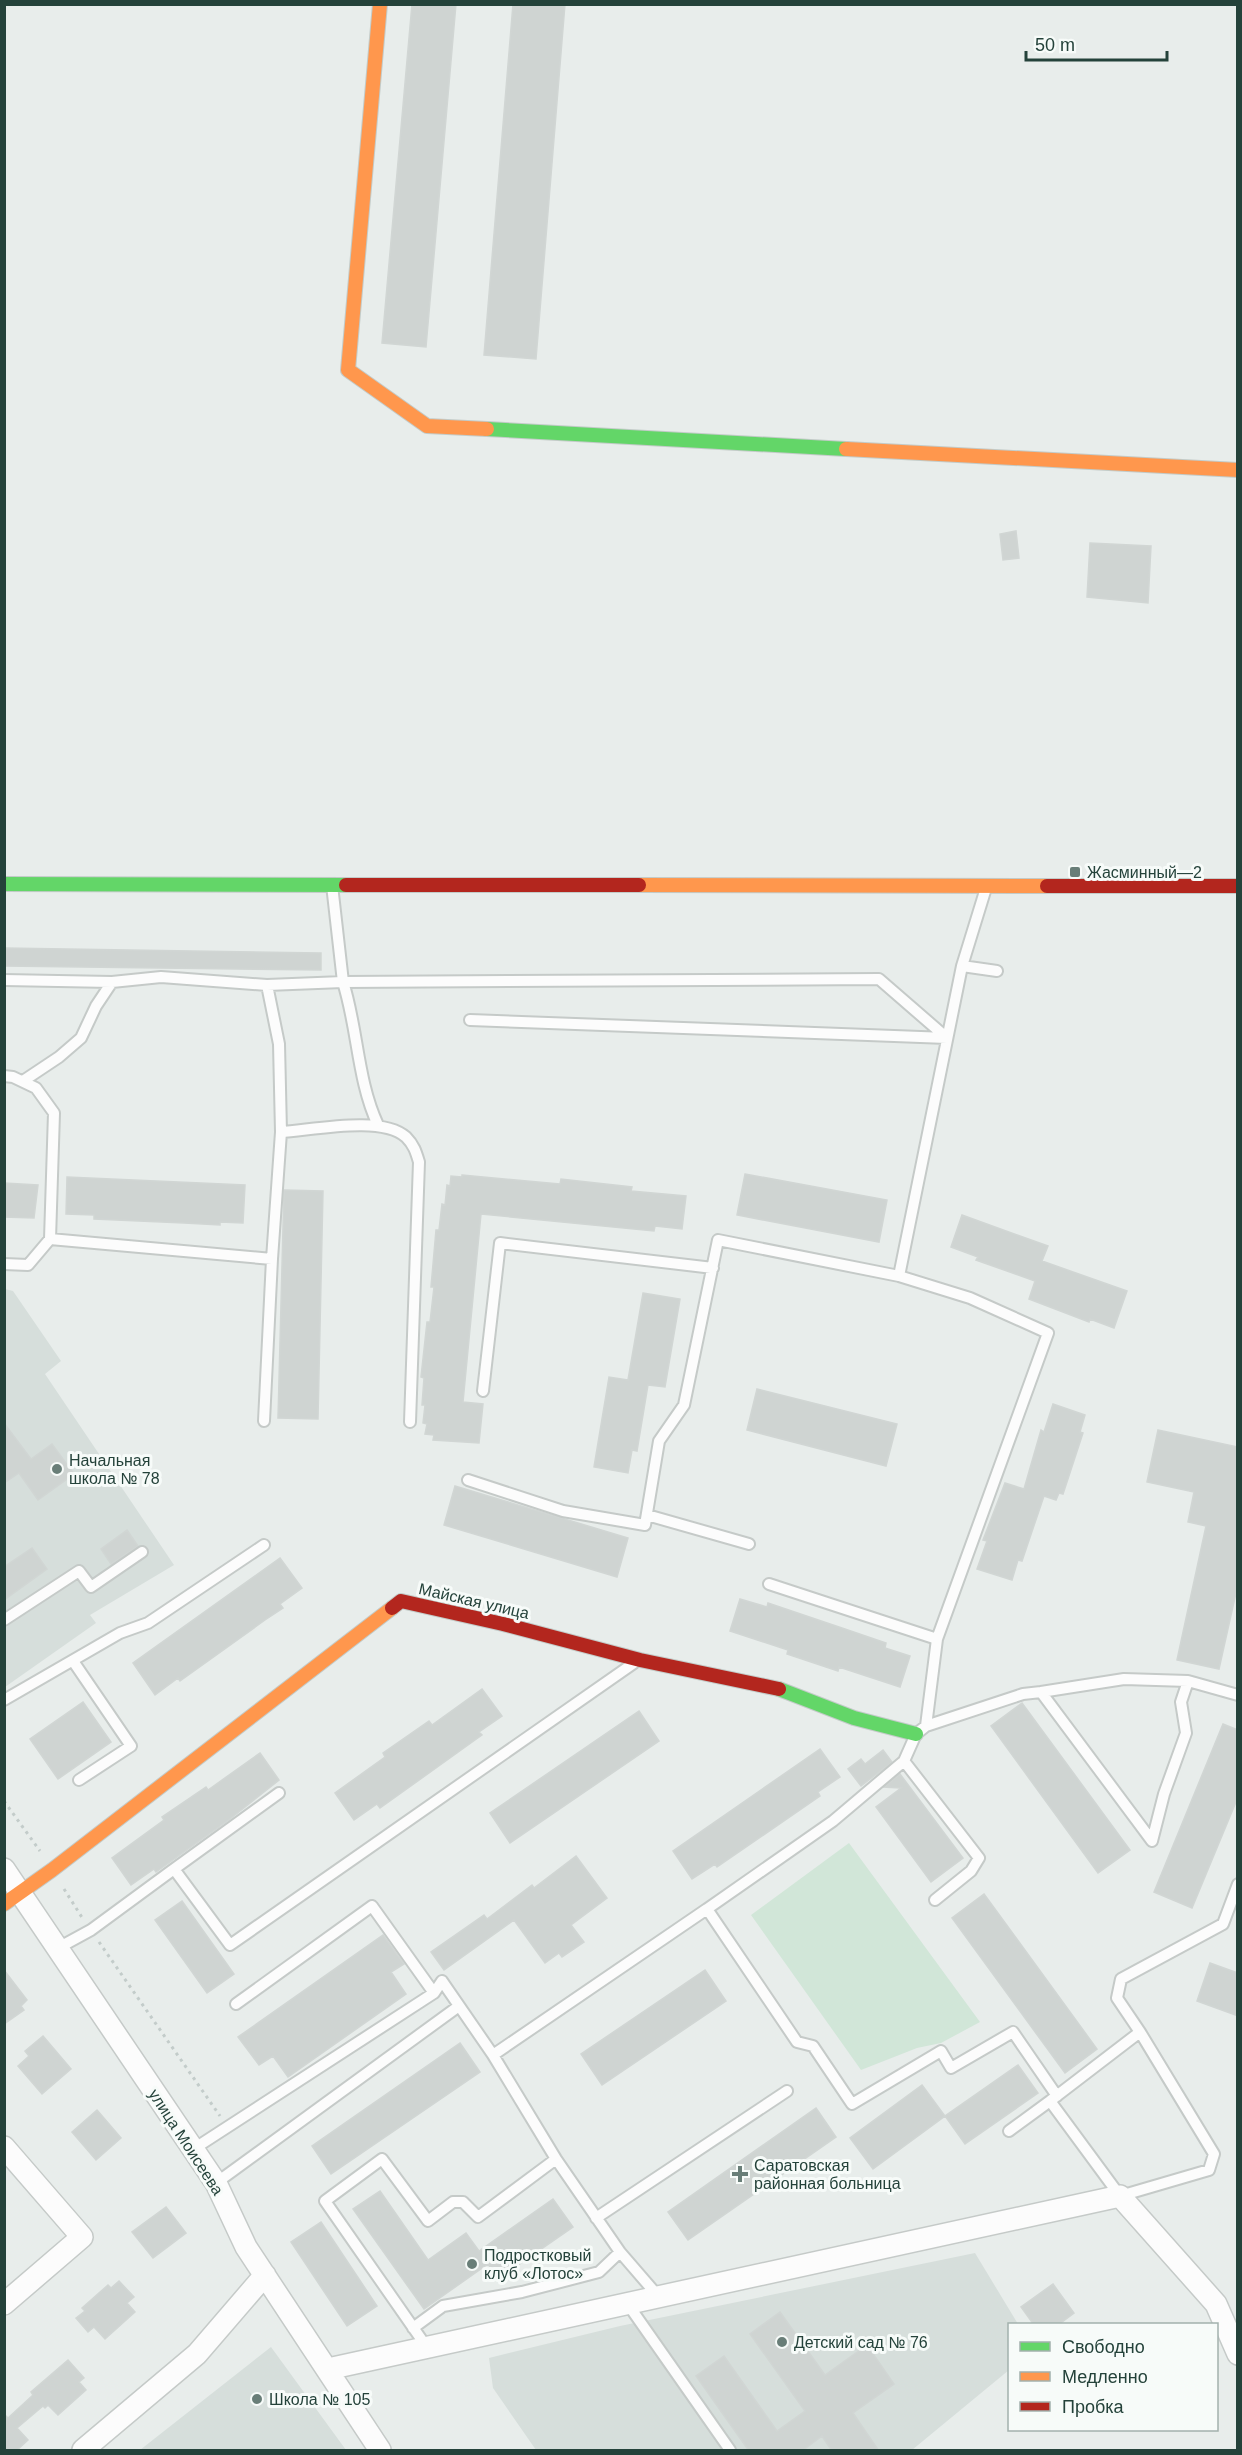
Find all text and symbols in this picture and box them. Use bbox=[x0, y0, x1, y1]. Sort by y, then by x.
scale bar bbox=[1026, 24, 1167, 62]
text: 50 m bbox=[1035, 35, 1075, 55]
place label: Жасминный—2 bbox=[1087, 864, 1202, 881]
marker: Жасминный—2 bbox=[1068, 865, 1082, 879]
place label: Начальная школа № 78 bbox=[69, 1452, 160, 1487]
marker: Начальная школа № 78 bbox=[50, 1462, 64, 1476]
street label: Майская улица bbox=[417, 1580, 531, 1622]
street label: улица Моисеева bbox=[145, 2086, 227, 2198]
place label: Саратовская районная больница bbox=[754, 2157, 901, 2192]
marker: Саратовская районная больница bbox=[731, 2165, 749, 2183]
place label: Подростковый клуб «Лотос» bbox=[484, 2247, 592, 2282]
marker: Подростковый клуб «Лотос» bbox=[465, 2257, 479, 2271]
legend bbox=[1008, 2323, 1218, 2431]
place label: Детский сад № 76 bbox=[794, 2334, 928, 2351]
marker: Детский сад № 76 bbox=[775, 2335, 789, 2349]
text: Свободно bbox=[1062, 2337, 1145, 2357]
text: Медленно bbox=[1062, 2367, 1148, 2387]
place label: Школа № 105 bbox=[269, 2391, 370, 2408]
marker: Школа № 105 bbox=[250, 2392, 264, 2406]
text: Пробка bbox=[1062, 2397, 1125, 2417]

